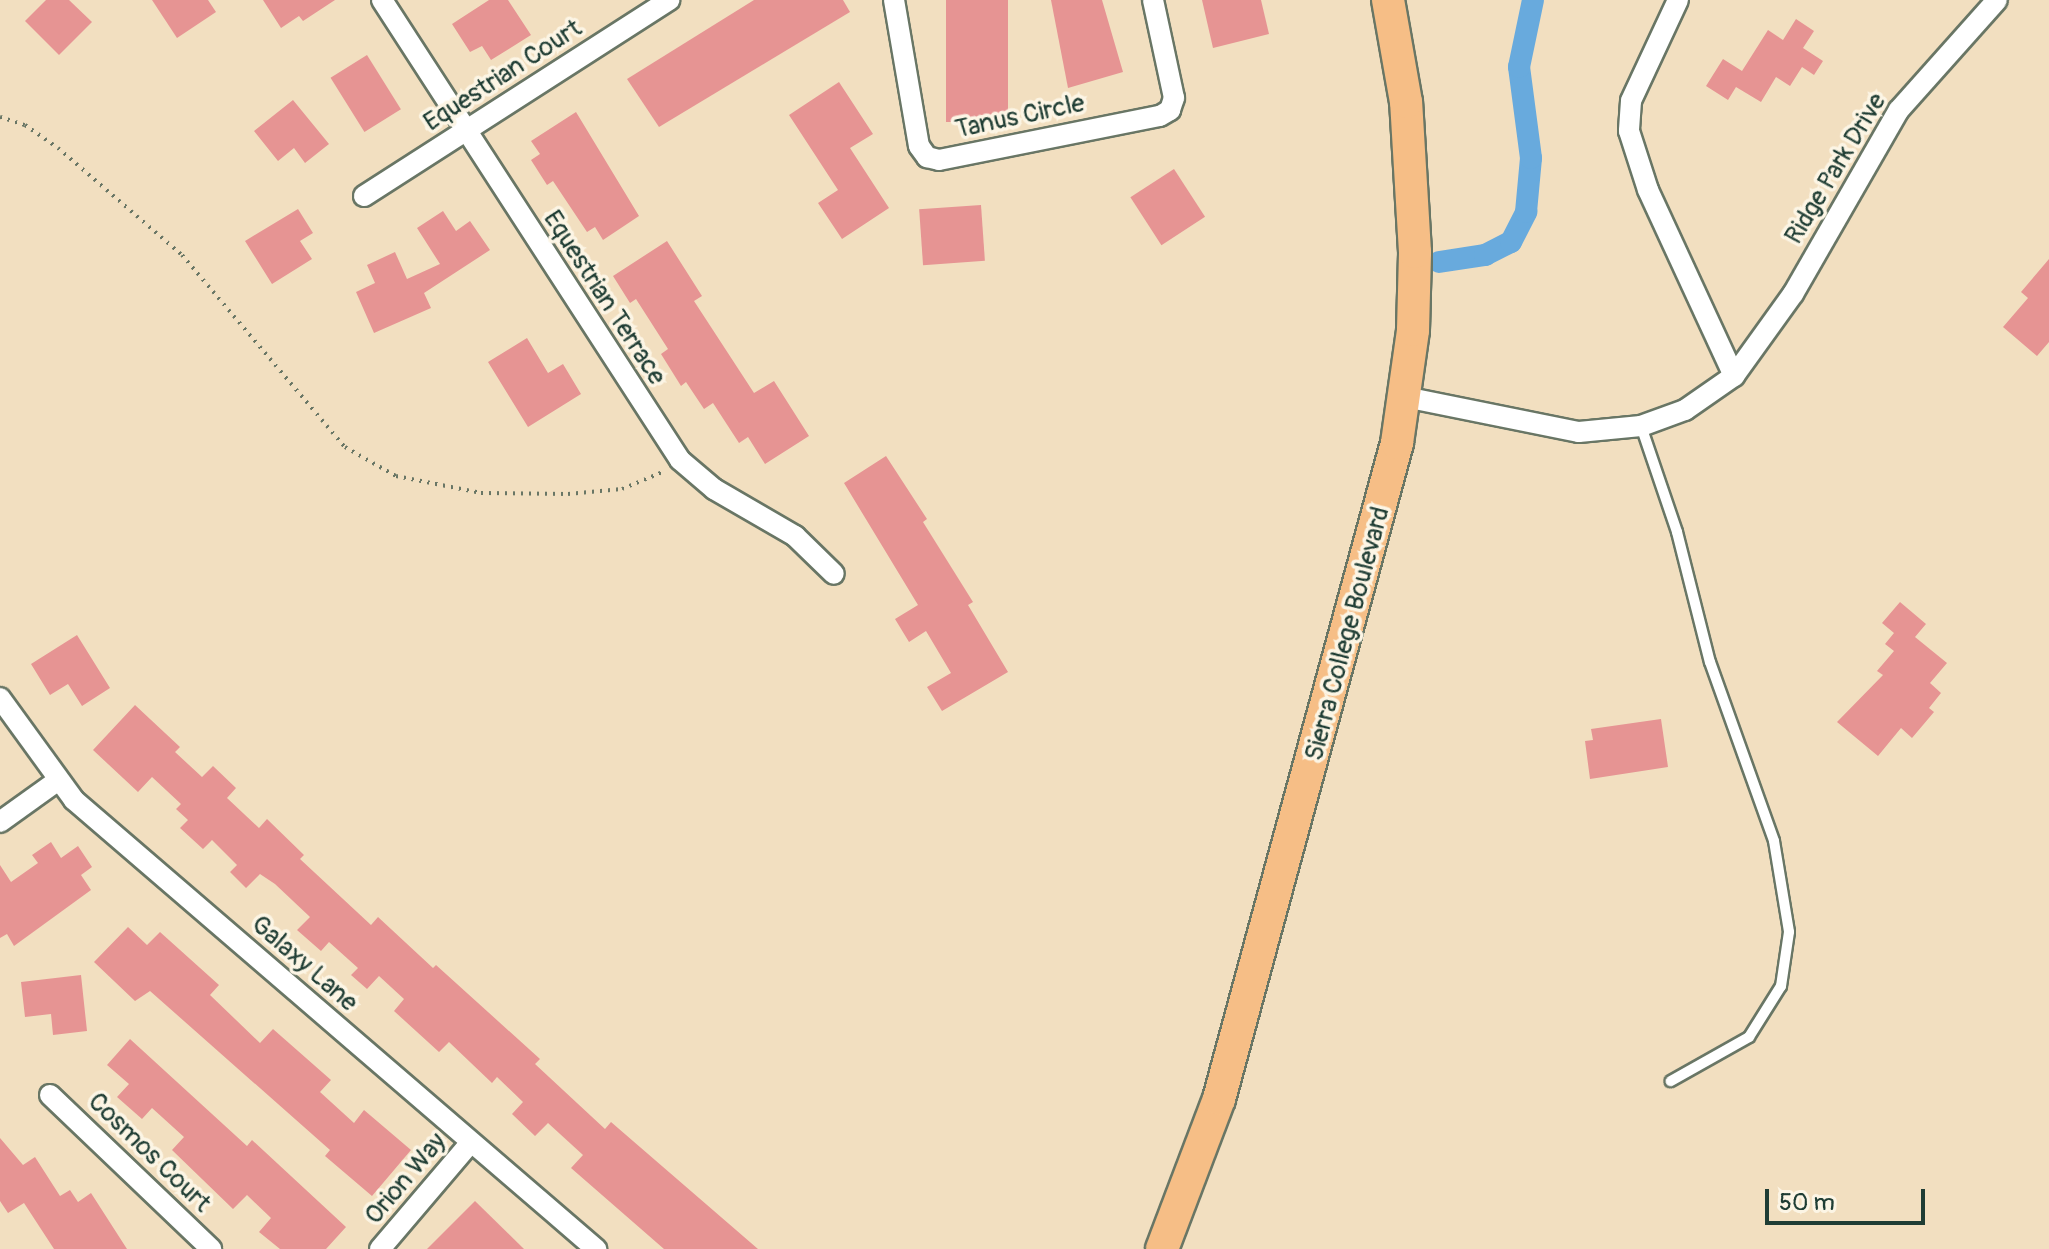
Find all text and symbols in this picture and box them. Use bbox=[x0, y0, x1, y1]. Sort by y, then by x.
street label: Equestrian Court bbox=[418, 13, 588, 139]
street label: Tanus Circle bbox=[952, 88, 1088, 146]
street label: Ridge Park Drive bbox=[1779, 88, 1893, 250]
street label: Equestrian Terrace bbox=[536, 205, 672, 391]
street label: Sierra College Boulevard bbox=[1299, 504, 1397, 764]
street label: Galaxy Lane bbox=[244, 909, 364, 1019]
street label: Cosmos Court bbox=[81, 1087, 217, 1219]
street label: Orion Way bbox=[359, 1127, 453, 1231]
scale bar bbox=[1769, 1173, 1929, 1223]
text: 50 m bbox=[1779, 1188, 1835, 1217]

